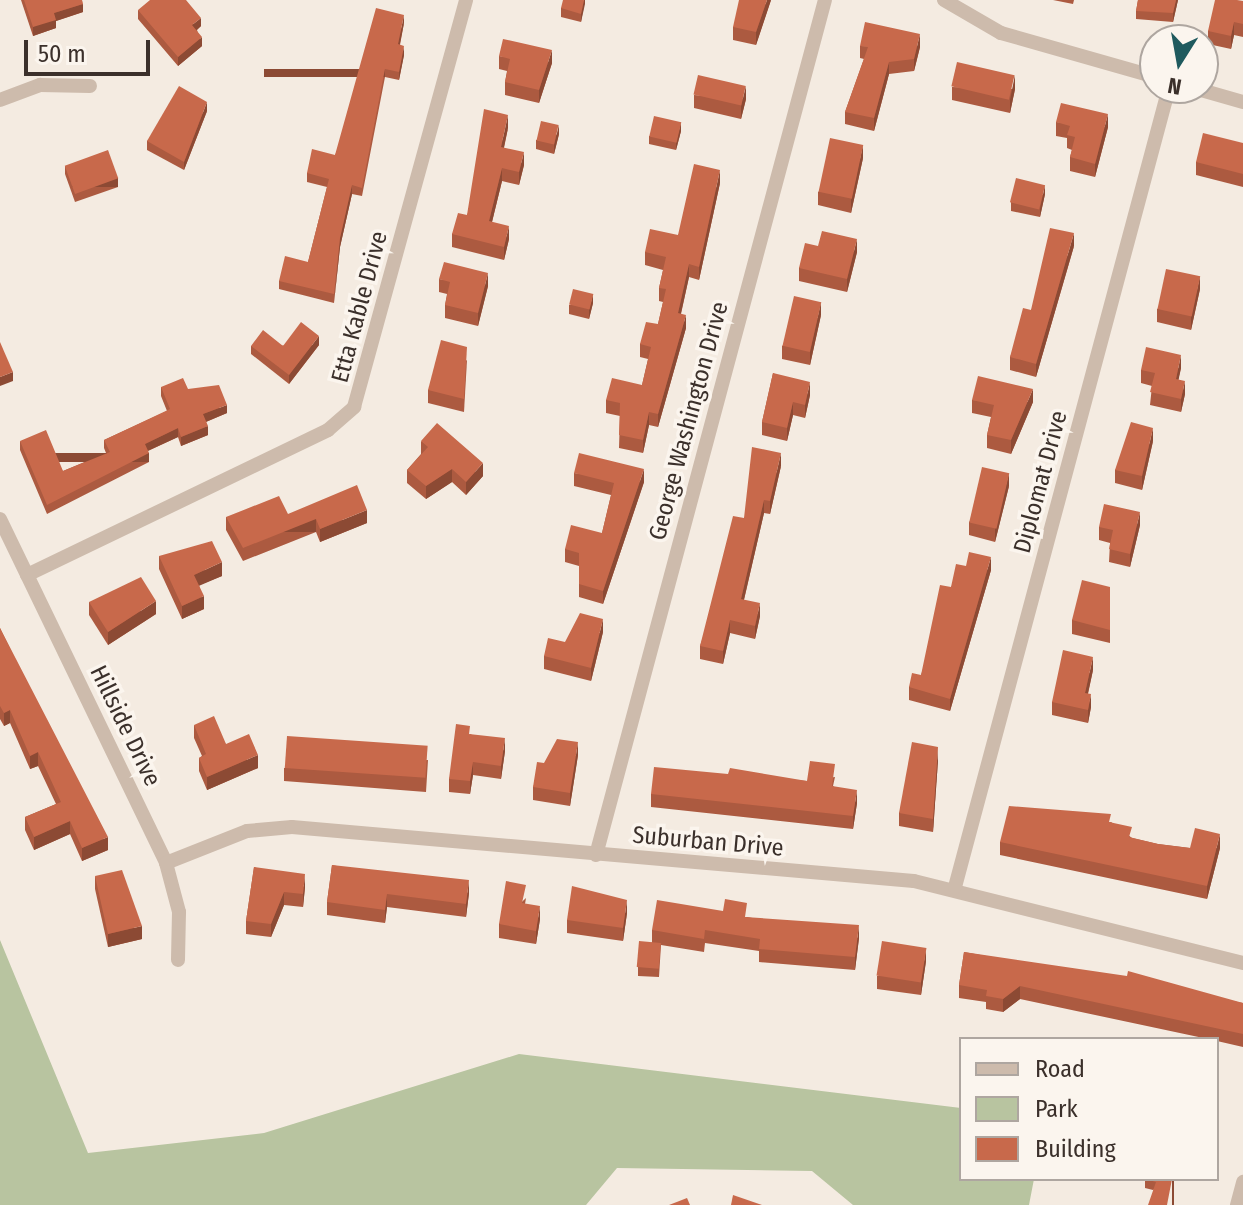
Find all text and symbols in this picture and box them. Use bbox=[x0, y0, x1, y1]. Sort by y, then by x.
scale bar bbox=[28, 24, 154, 74]
north arrow bbox=[1139, 24, 1219, 104]
text: 50 m bbox=[38, 40, 86, 68]
text: N bbox=[1166, 72, 1184, 101]
street label: Etta Kable Drive bbox=[326, 228, 394, 386]
street label: George Washington Drive bbox=[643, 299, 735, 543]
street label: Diplomat Drive bbox=[1008, 408, 1074, 556]
street label: Hillside Drive bbox=[83, 661, 167, 791]
street label: Suburban Drive bbox=[631, 821, 785, 863]
legend bbox=[959, 1037, 1219, 1181]
text: Road bbox=[1035, 1055, 1085, 1083]
text: Park bbox=[1035, 1095, 1078, 1123]
text: Building bbox=[1035, 1135, 1116, 1163]

